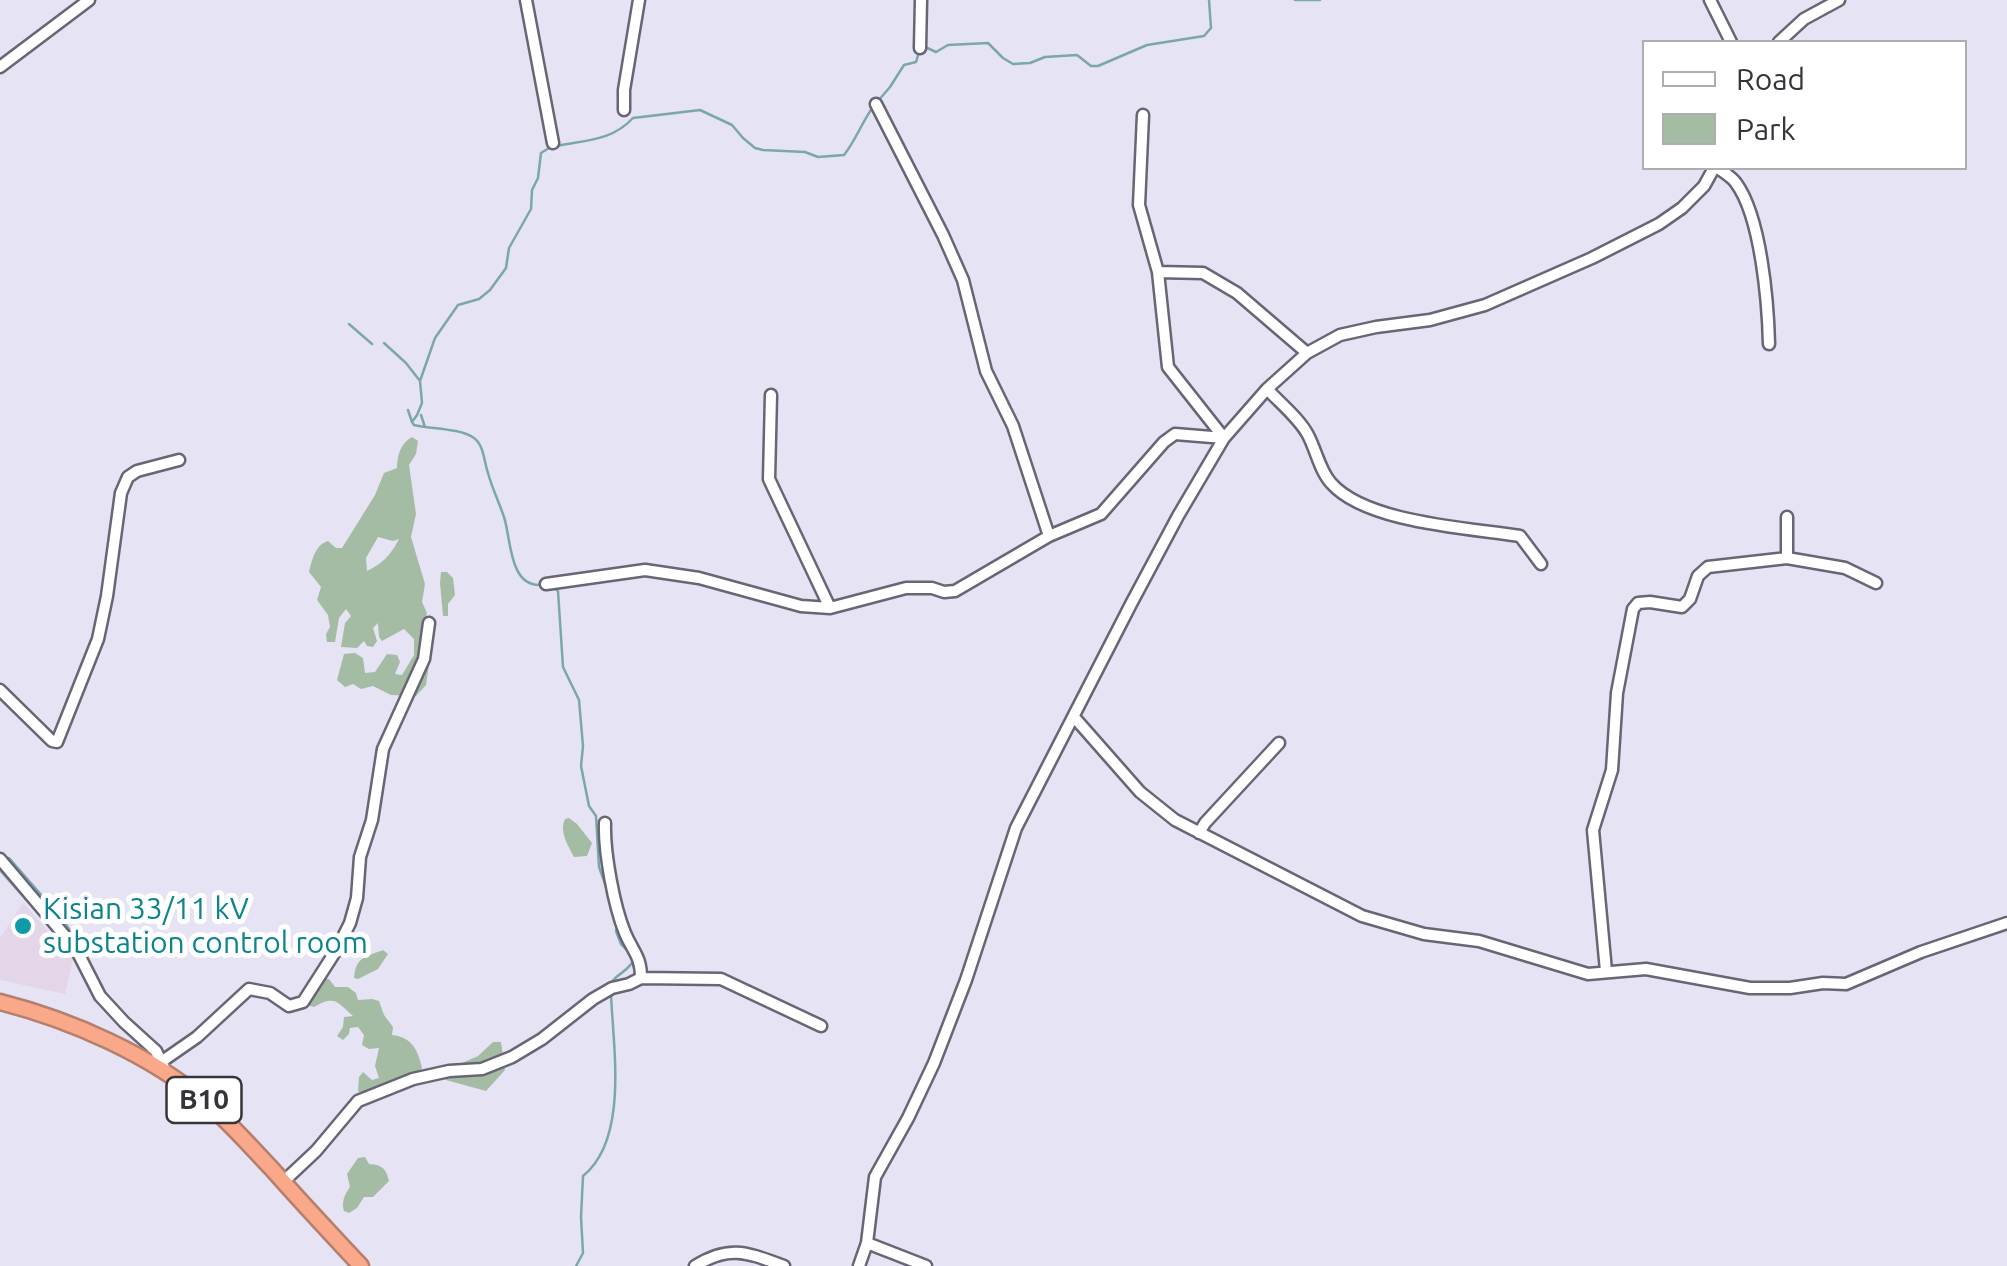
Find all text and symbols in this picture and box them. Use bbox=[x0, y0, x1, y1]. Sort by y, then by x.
legend bbox=[1642, 40, 1967, 170]
text: Road bbox=[1736, 62, 1805, 96]
text: Park bbox=[1736, 112, 1796, 146]
place label: Kisian 33/11 kV substation control room bbox=[43, 891, 368, 962]
marker: Kisian 33/11 kV substation control room bbox=[12, 915, 34, 937]
road number: B10 bbox=[166, 1077, 242, 1123]

